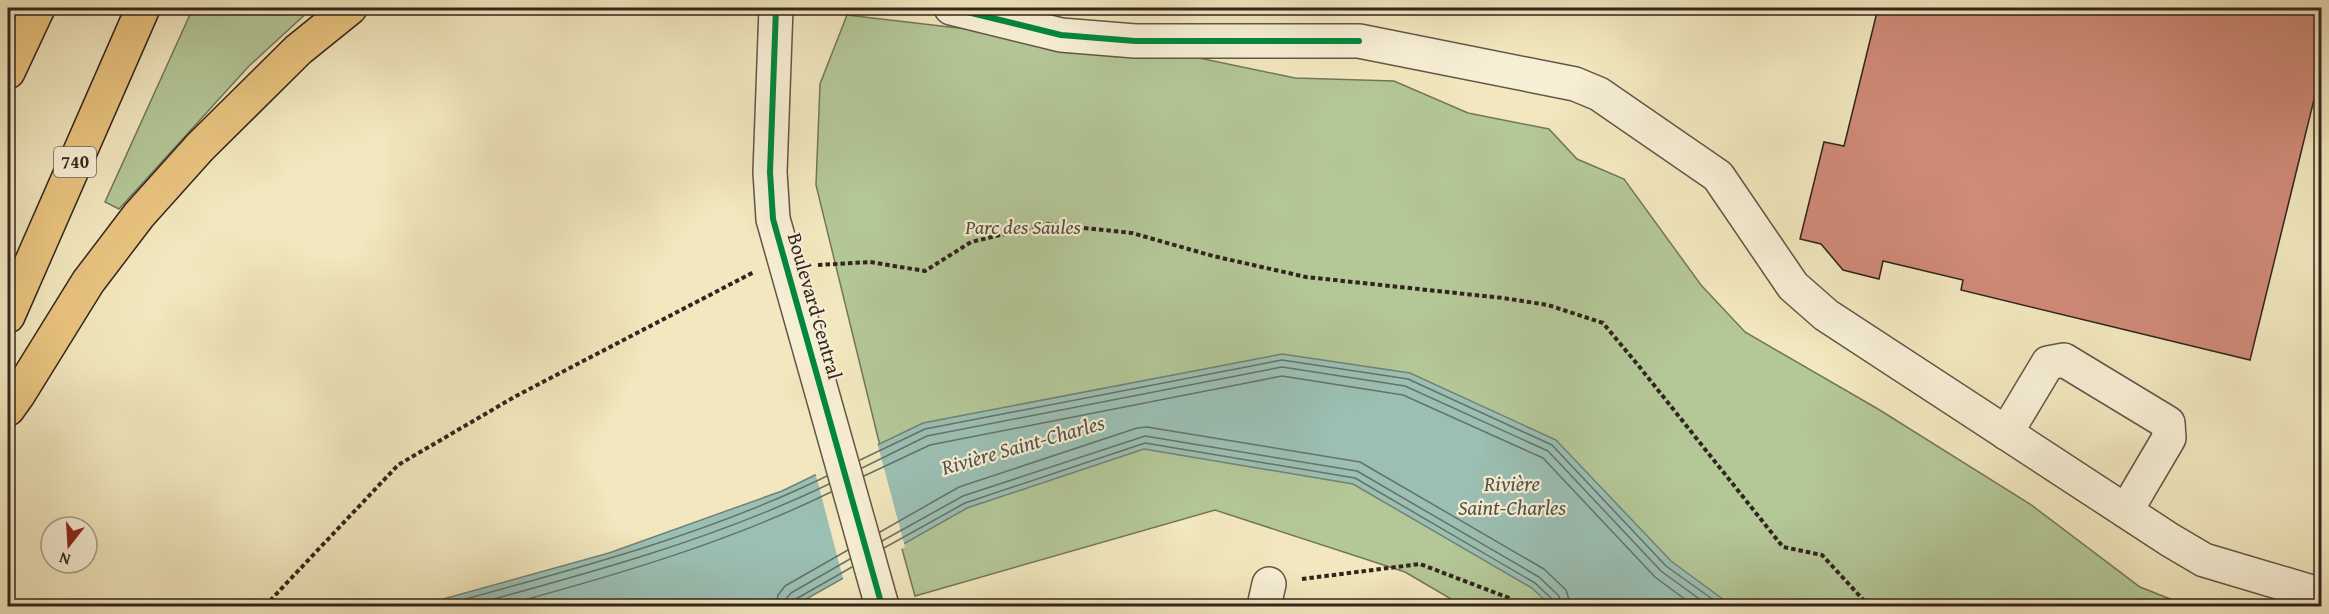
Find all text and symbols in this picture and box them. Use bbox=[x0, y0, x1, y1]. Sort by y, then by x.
road number: 740 bbox=[54, 147, 96, 177]
park label: Parc des Saules bbox=[964, 212, 1082, 241]
street label: Boulevard Central bbox=[781, 229, 850, 383]
water label: Rivière Saint-Charles bbox=[937, 406, 1108, 483]
water label: Rivière Saint-Charles bbox=[1458, 468, 1567, 523]
north arrow bbox=[39, 515, 99, 575]
text: N bbox=[56, 546, 73, 572]

